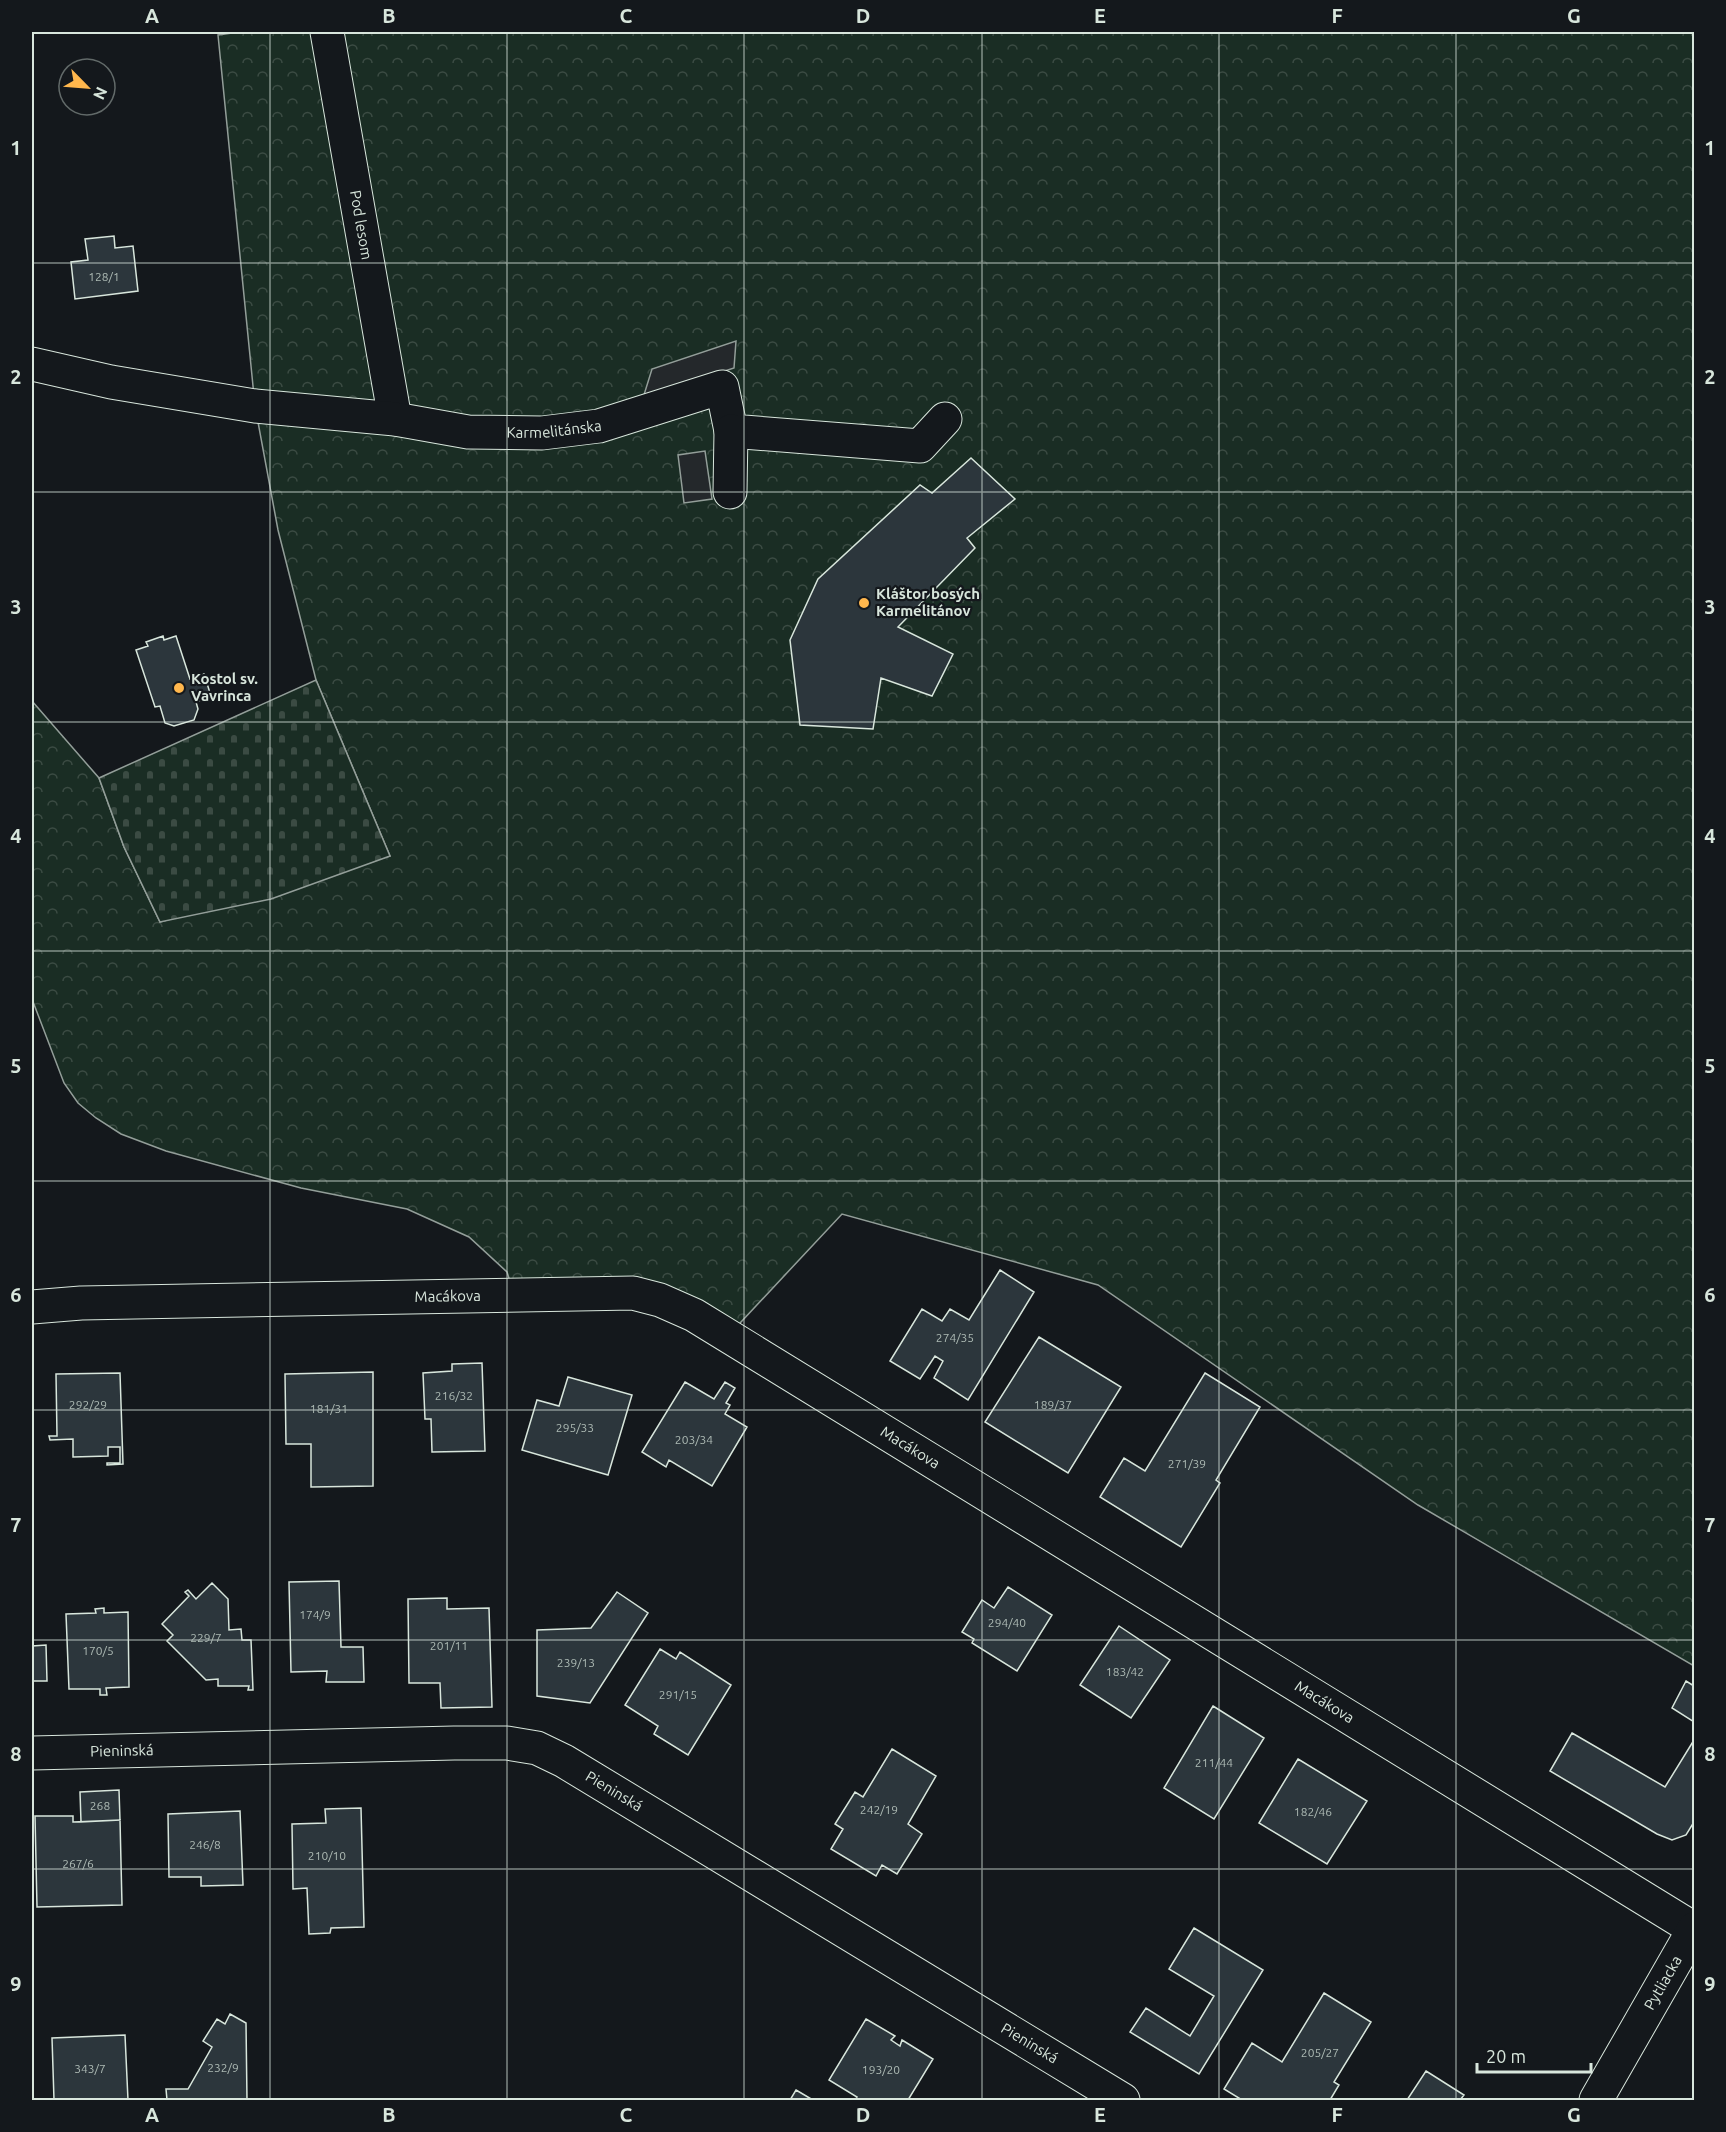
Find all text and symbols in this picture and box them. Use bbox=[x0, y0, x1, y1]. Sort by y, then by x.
text: A bbox=[145, 4, 159, 27]
text: B bbox=[382, 4, 396, 27]
text: C bbox=[620, 4, 633, 27]
text: D bbox=[856, 4, 870, 27]
text: E bbox=[1094, 4, 1106, 27]
text: F bbox=[1331, 4, 1343, 27]
text: G bbox=[1567, 4, 1581, 27]
north arrow bbox=[57, 57, 117, 117]
text: N bbox=[90, 84, 111, 103]
text: 1 bbox=[10, 136, 22, 159]
text: 1 bbox=[1704, 136, 1716, 159]
street label: Pod lesom bbox=[347, 189, 376, 261]
house number: 128/1 bbox=[88, 270, 120, 283]
text: 2 bbox=[10, 365, 22, 388]
text: 2 bbox=[1704, 365, 1716, 388]
street label: Karmelitánska bbox=[506, 417, 602, 441]
place label: Kláštor bosých Karmelitánov bbox=[876, 585, 980, 619]
text: 3 bbox=[10, 595, 22, 618]
text: 3 bbox=[1704, 595, 1716, 618]
marker: Kláštor bosých Karmelitánov bbox=[857, 596, 871, 610]
place label: Kostol sv. Vavrinca bbox=[191, 670, 258, 704]
marker: Kostol sv. Vavrinca bbox=[172, 681, 186, 695]
text: 4 bbox=[10, 824, 22, 847]
text: 4 bbox=[1704, 824, 1716, 847]
text: 5 bbox=[10, 1054, 22, 1077]
text: 5 bbox=[1704, 1054, 1716, 1077]
text: 6 bbox=[10, 1283, 22, 1306]
text: 6 bbox=[1704, 1283, 1716, 1306]
street label: Macákova bbox=[414, 1287, 481, 1305]
house number: 274/35 bbox=[936, 1331, 974, 1344]
house number: 216/32 bbox=[435, 1389, 473, 1402]
house number: 292/29 bbox=[69, 1398, 107, 1411]
house number: 189/37 bbox=[1034, 1398, 1072, 1411]
house number: 181/31 bbox=[310, 1402, 348, 1415]
house number: 295/33 bbox=[556, 1421, 594, 1434]
street label: Macákova bbox=[878, 1423, 943, 1472]
house number: 203/34 bbox=[675, 1433, 713, 1446]
house number: 271/39 bbox=[1168, 1457, 1206, 1470]
text: 7 bbox=[10, 1513, 22, 1536]
text: 7 bbox=[1704, 1513, 1716, 1536]
house number: 174/9 bbox=[299, 1608, 331, 1621]
house number: 294/40 bbox=[988, 1616, 1026, 1629]
house number: 229/7 bbox=[190, 1631, 222, 1644]
house number: 201/11 bbox=[430, 1639, 468, 1652]
house number: 170/5 bbox=[82, 1644, 114, 1657]
house number: 239/13 bbox=[557, 1656, 595, 1669]
house number: 183/42 bbox=[1106, 1665, 1144, 1678]
street label: Macákova bbox=[1292, 1677, 1357, 1726]
house number: 291/15 bbox=[659, 1688, 697, 1701]
street label: Pieninská bbox=[90, 1741, 154, 1760]
text: 8 bbox=[10, 1742, 22, 1765]
text: 8 bbox=[1704, 1742, 1716, 1765]
house number: 211/44 bbox=[1195, 1756, 1233, 1769]
street label: Pieninská bbox=[583, 1767, 646, 1815]
house number: 268 bbox=[90, 1799, 110, 1812]
house number: 242/19 bbox=[860, 1803, 898, 1816]
house number: 182/46 bbox=[1294, 1805, 1332, 1818]
house number: 246/8 bbox=[189, 1838, 221, 1851]
house number: 210/10 bbox=[308, 1849, 346, 1862]
house number: 267/6 bbox=[62, 1857, 94, 1870]
street label: Pytliacka bbox=[1640, 1952, 1685, 2013]
text: 9 bbox=[10, 1972, 22, 1995]
text: 9 bbox=[1704, 1972, 1716, 1995]
street label: Pieninská bbox=[998, 2019, 1061, 2067]
scale bar bbox=[1477, 2036, 1591, 2074]
house number: 205/27 bbox=[1301, 2046, 1339, 2059]
text: 20 m bbox=[1486, 2046, 1526, 2066]
house number: 232/9 bbox=[207, 2061, 239, 2074]
house number: 343/7 bbox=[74, 2062, 106, 2075]
house number: 193/20 bbox=[862, 2063, 900, 2076]
text: A bbox=[145, 2103, 159, 2126]
text: B bbox=[382, 2103, 396, 2126]
text: C bbox=[620, 2103, 633, 2126]
text: D bbox=[856, 2103, 870, 2126]
text: E bbox=[1094, 2103, 1106, 2126]
text: F bbox=[1331, 2103, 1343, 2126]
text: G bbox=[1567, 2103, 1581, 2126]

